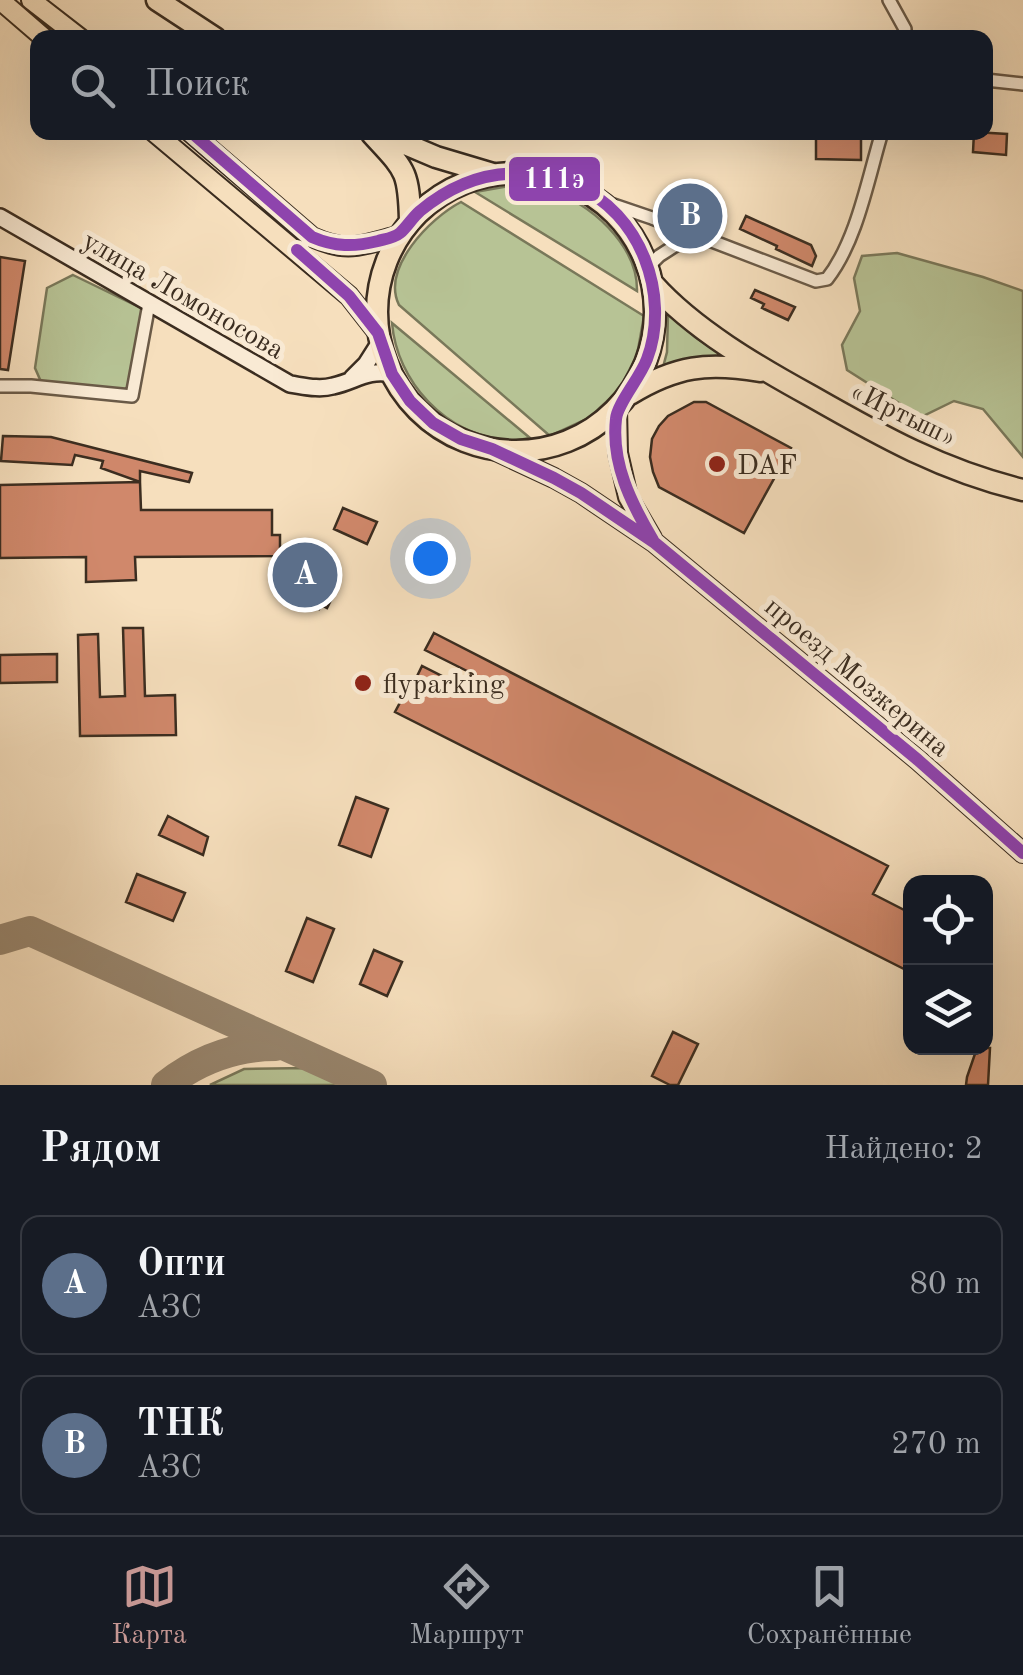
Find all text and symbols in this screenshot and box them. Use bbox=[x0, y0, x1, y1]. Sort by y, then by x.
search box bbox=[30, 30, 993, 140]
icon: search bbox=[65, 58, 120, 113]
text: Поиск bbox=[145, 66, 250, 104]
line badge: 111э bbox=[507, 155, 602, 203]
text: 111э bbox=[523, 167, 585, 195]
pin: B bbox=[658, 178, 722, 254]
street label: улица Ломоносова bbox=[77, 228, 288, 366]
street label: «Иртыш» bbox=[845, 378, 960, 453]
marker: DAF bbox=[706, 453, 728, 475]
place label: DAF bbox=[737, 453, 797, 481]
your location bbox=[405, 533, 456, 584]
pin: A bbox=[272, 538, 338, 612]
street label: проезд Мозжерина bbox=[758, 593, 954, 764]
marker: flyparking bbox=[352, 672, 374, 694]
place label: flyparking bbox=[383, 672, 505, 700]
map controls bbox=[903, 875, 993, 1055]
button: locate bbox=[903, 875, 993, 965]
button: layers bbox=[903, 965, 993, 1055]
text: Рядом bbox=[40, 1129, 162, 1171]
text: Найдено: 2 bbox=[824, 1134, 983, 1166]
text: Опти bbox=[137, 1246, 226, 1284]
text: A bbox=[62, 1269, 87, 1301]
text: 80 m bbox=[910, 1269, 981, 1301]
text: АЗС bbox=[137, 1293, 202, 1325]
text: ТНК bbox=[137, 1406, 224, 1444]
text: B bbox=[63, 1429, 86, 1461]
text: 270 m bbox=[891, 1429, 981, 1461]
text: АЗС bbox=[137, 1453, 202, 1485]
tab: Карта bbox=[111, 1559, 187, 1654]
tab: Маршрут bbox=[409, 1559, 524, 1654]
tab: Сохранённые bbox=[747, 1559, 912, 1654]

